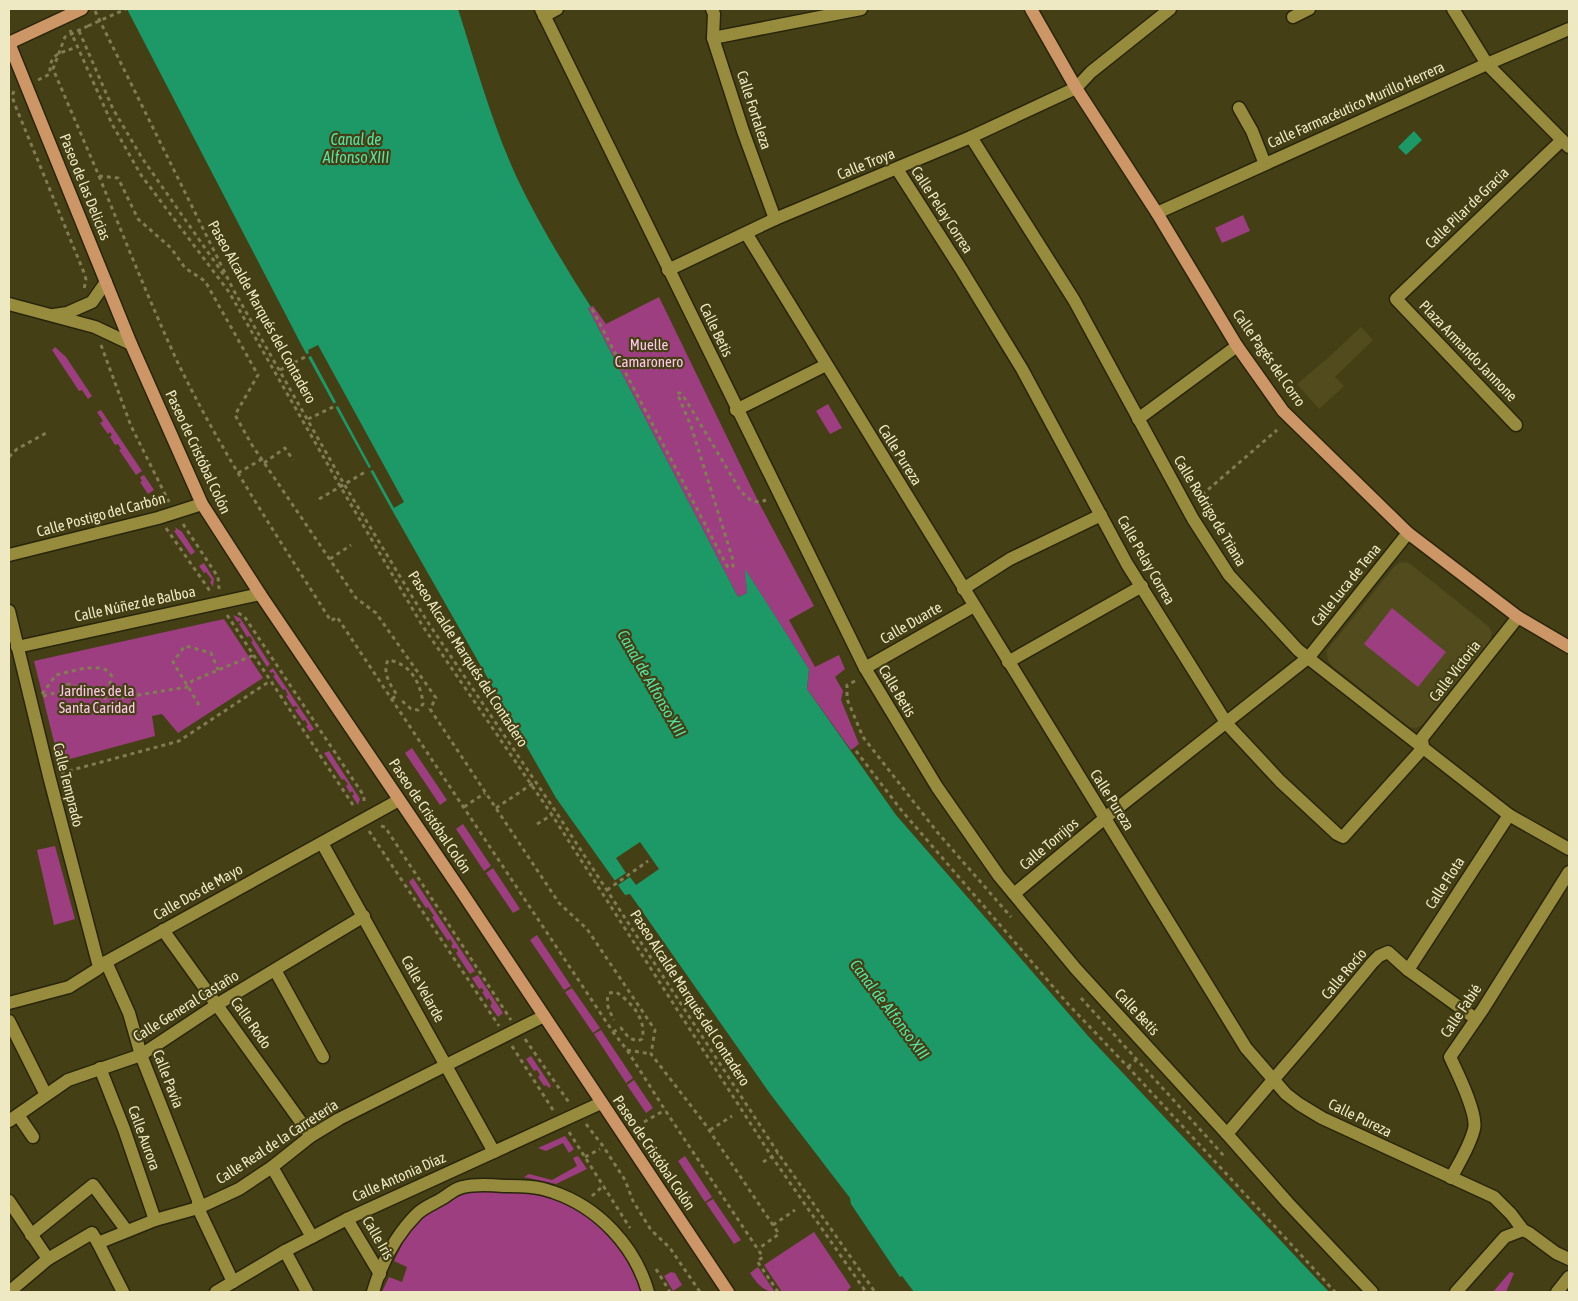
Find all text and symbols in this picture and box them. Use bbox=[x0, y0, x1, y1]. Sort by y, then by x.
street label: Calle Farmacéutico Murillo Herrera bbox=[1265, 58, 1447, 151]
street label: Calle Fortaleza bbox=[734, 68, 775, 151]
water label: Canal de Alfonso XIII bbox=[322, 130, 389, 166]
street label: Paseo de las Delicias bbox=[56, 131, 115, 243]
street label: Calle Troya bbox=[835, 144, 897, 183]
street label: Calle Pelay Correa bbox=[908, 163, 977, 256]
street label: Calle Pilar de Gracia bbox=[1421, 164, 1512, 252]
street label: Paseo Alcalde Marqués del Contadero bbox=[205, 217, 320, 406]
street label: Plaza Armando Jannone bbox=[1416, 297, 1521, 405]
street label: Calle Betis bbox=[696, 300, 737, 359]
street label: Calle Pagés del Corro bbox=[1230, 306, 1309, 409]
park label: Muelle Camaronero bbox=[615, 336, 683, 370]
street label: Paseo de Cristóbal Colón bbox=[162, 387, 235, 516]
street label: Calle Pureza bbox=[875, 421, 926, 488]
street label: Calle Rodrigo de Triana bbox=[1171, 452, 1250, 569]
street label: Calle Postigo del Carbón bbox=[35, 489, 167, 540]
street label: Calle Pelay Correa bbox=[1114, 512, 1179, 607]
street label: Calle Luca de Tena bbox=[1307, 540, 1384, 629]
street label: Paseo Alcalde Marqués del Contadero bbox=[405, 568, 532, 750]
street label: Calle Núñez de Balboa bbox=[73, 582, 197, 625]
street label: Calle Duarte bbox=[877, 598, 945, 647]
water label: Canal de Alfonso XIII bbox=[614, 627, 690, 739]
street label: Calle Victoria bbox=[1425, 637, 1484, 705]
street label: Calle Betis bbox=[875, 662, 919, 720]
park label: Jardines de la Santa Caridad bbox=[59, 682, 135, 716]
street label: Calle Temprado bbox=[50, 741, 87, 829]
street label: Paseo de Cristóbal Colón bbox=[386, 755, 475, 876]
street label: Calle Pureza bbox=[1087, 766, 1138, 833]
street label: Calle Torrijos bbox=[1016, 814, 1081, 873]
street label: Calle Flota bbox=[1421, 854, 1468, 912]
street label: Calle Dos de Mayo bbox=[150, 860, 245, 923]
street label: Paseo Alcalde Marqués del Contadero bbox=[627, 907, 754, 1089]
street label: Calle Rocío bbox=[1318, 945, 1370, 1003]
street label: Calle Velarde bbox=[398, 953, 449, 1025]
water label: Canal de Alfonso XIII bbox=[847, 956, 933, 1062]
street label: Calle General Castaño bbox=[130, 966, 242, 1045]
street label: Calle Fabié bbox=[1437, 981, 1485, 1041]
street label: Calle Betis bbox=[1112, 985, 1163, 1038]
street label: Calle Rodo bbox=[227, 994, 275, 1052]
street label: Calle Pavía bbox=[150, 1047, 187, 1110]
street label: Paseo de Cristóbal Colón bbox=[610, 1092, 699, 1213]
street label: Calle Pureza bbox=[1326, 1095, 1395, 1140]
street label: Calle Real de la Carretería bbox=[213, 1096, 341, 1187]
street label: Calle Aurora bbox=[125, 1103, 164, 1173]
street label: Calle Antonia Díaz bbox=[350, 1148, 449, 1205]
street label: Calle Iris bbox=[359, 1213, 398, 1263]

